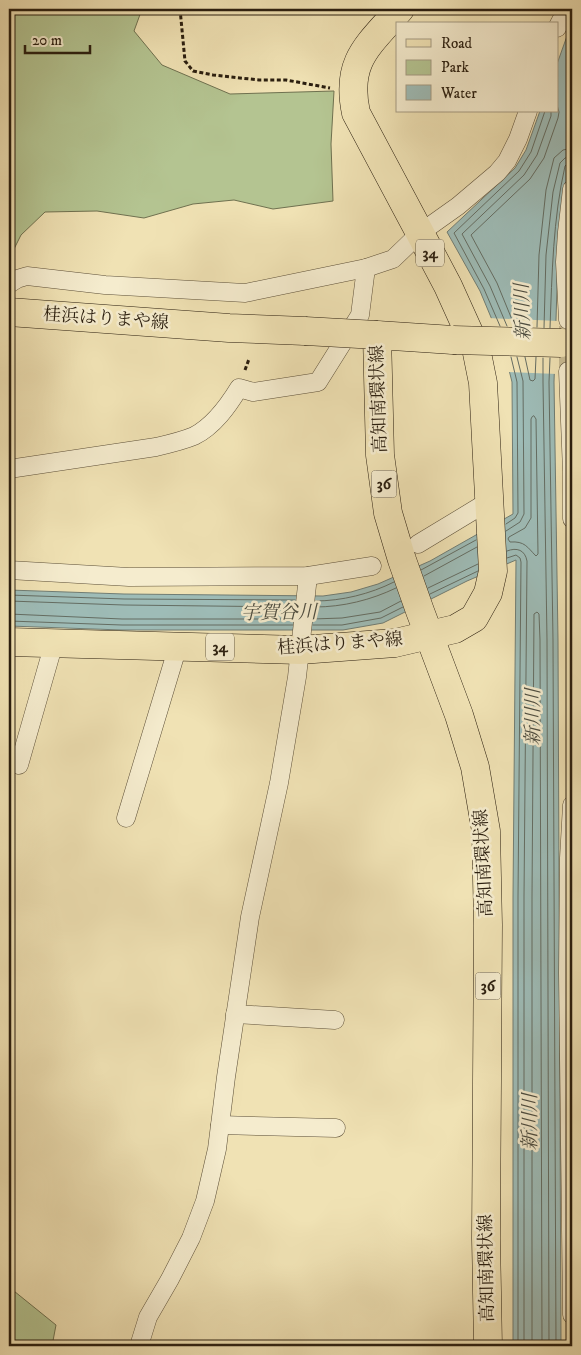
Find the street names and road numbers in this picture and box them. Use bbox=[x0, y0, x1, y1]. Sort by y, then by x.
road number: 34 bbox=[416, 240, 444, 266]
street label: 桂浜はりまや線 bbox=[42, 304, 170, 334]
street label: 高知南環状線 bbox=[366, 345, 392, 453]
road number: 36 bbox=[372, 470, 396, 498]
street label: 桂浜はりまや線 bbox=[276, 629, 404, 659]
road number: 34 bbox=[206, 634, 234, 660]
street label: 高知南環状線 bbox=[470, 808, 498, 918]
road number: 36 bbox=[476, 972, 500, 999]
street label: 高知南環状線 bbox=[475, 1214, 499, 1322]

